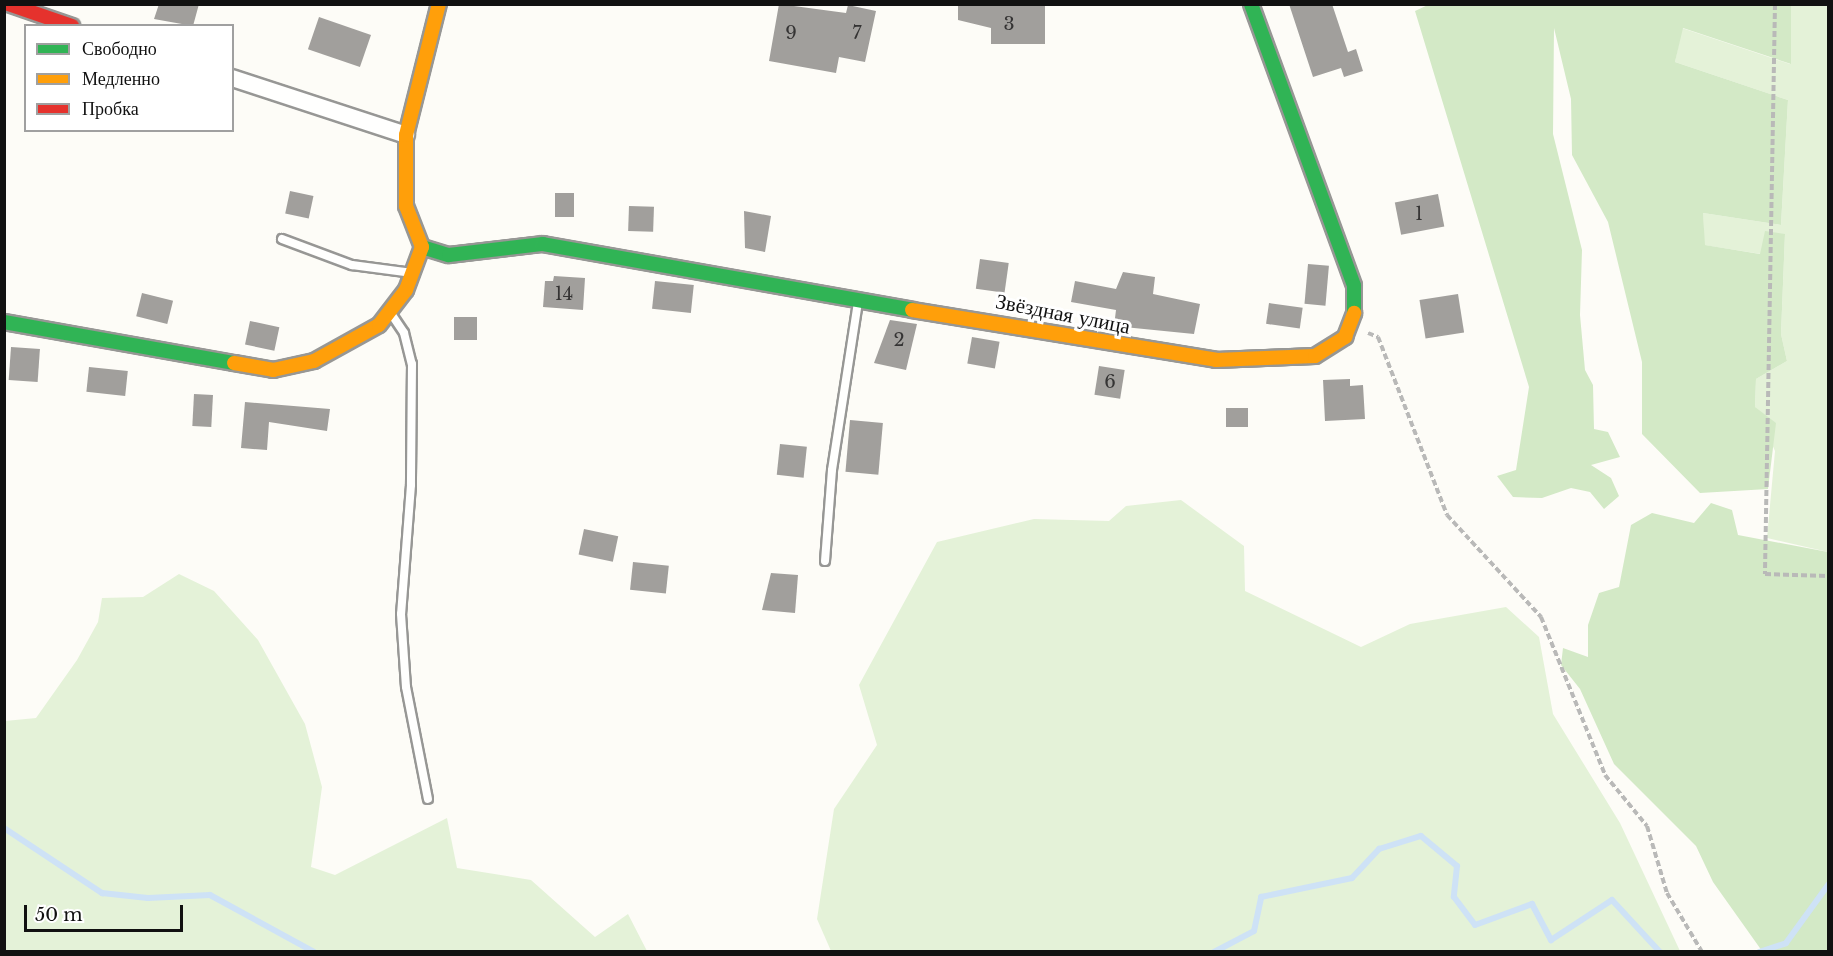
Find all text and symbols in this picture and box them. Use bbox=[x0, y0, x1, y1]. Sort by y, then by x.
house number: 3 bbox=[1003, 13, 1015, 35]
house number: 9 bbox=[785, 22, 797, 44]
house number: 7 bbox=[852, 22, 862, 44]
legend bbox=[24, 24, 234, 132]
text: Свободно bbox=[82, 38, 157, 60]
text: Медленно bbox=[82, 68, 160, 90]
text: Пробка bbox=[82, 98, 139, 120]
house number: 1 bbox=[1415, 203, 1423, 225]
house number: 14 bbox=[555, 283, 573, 305]
street label: Звёздная улица bbox=[994, 289, 1132, 339]
house number: 2 bbox=[893, 329, 905, 351]
house number: 6 bbox=[1104, 371, 1116, 393]
scale bar bbox=[27, 893, 186, 931]
text: 50 m bbox=[35, 904, 83, 926]

